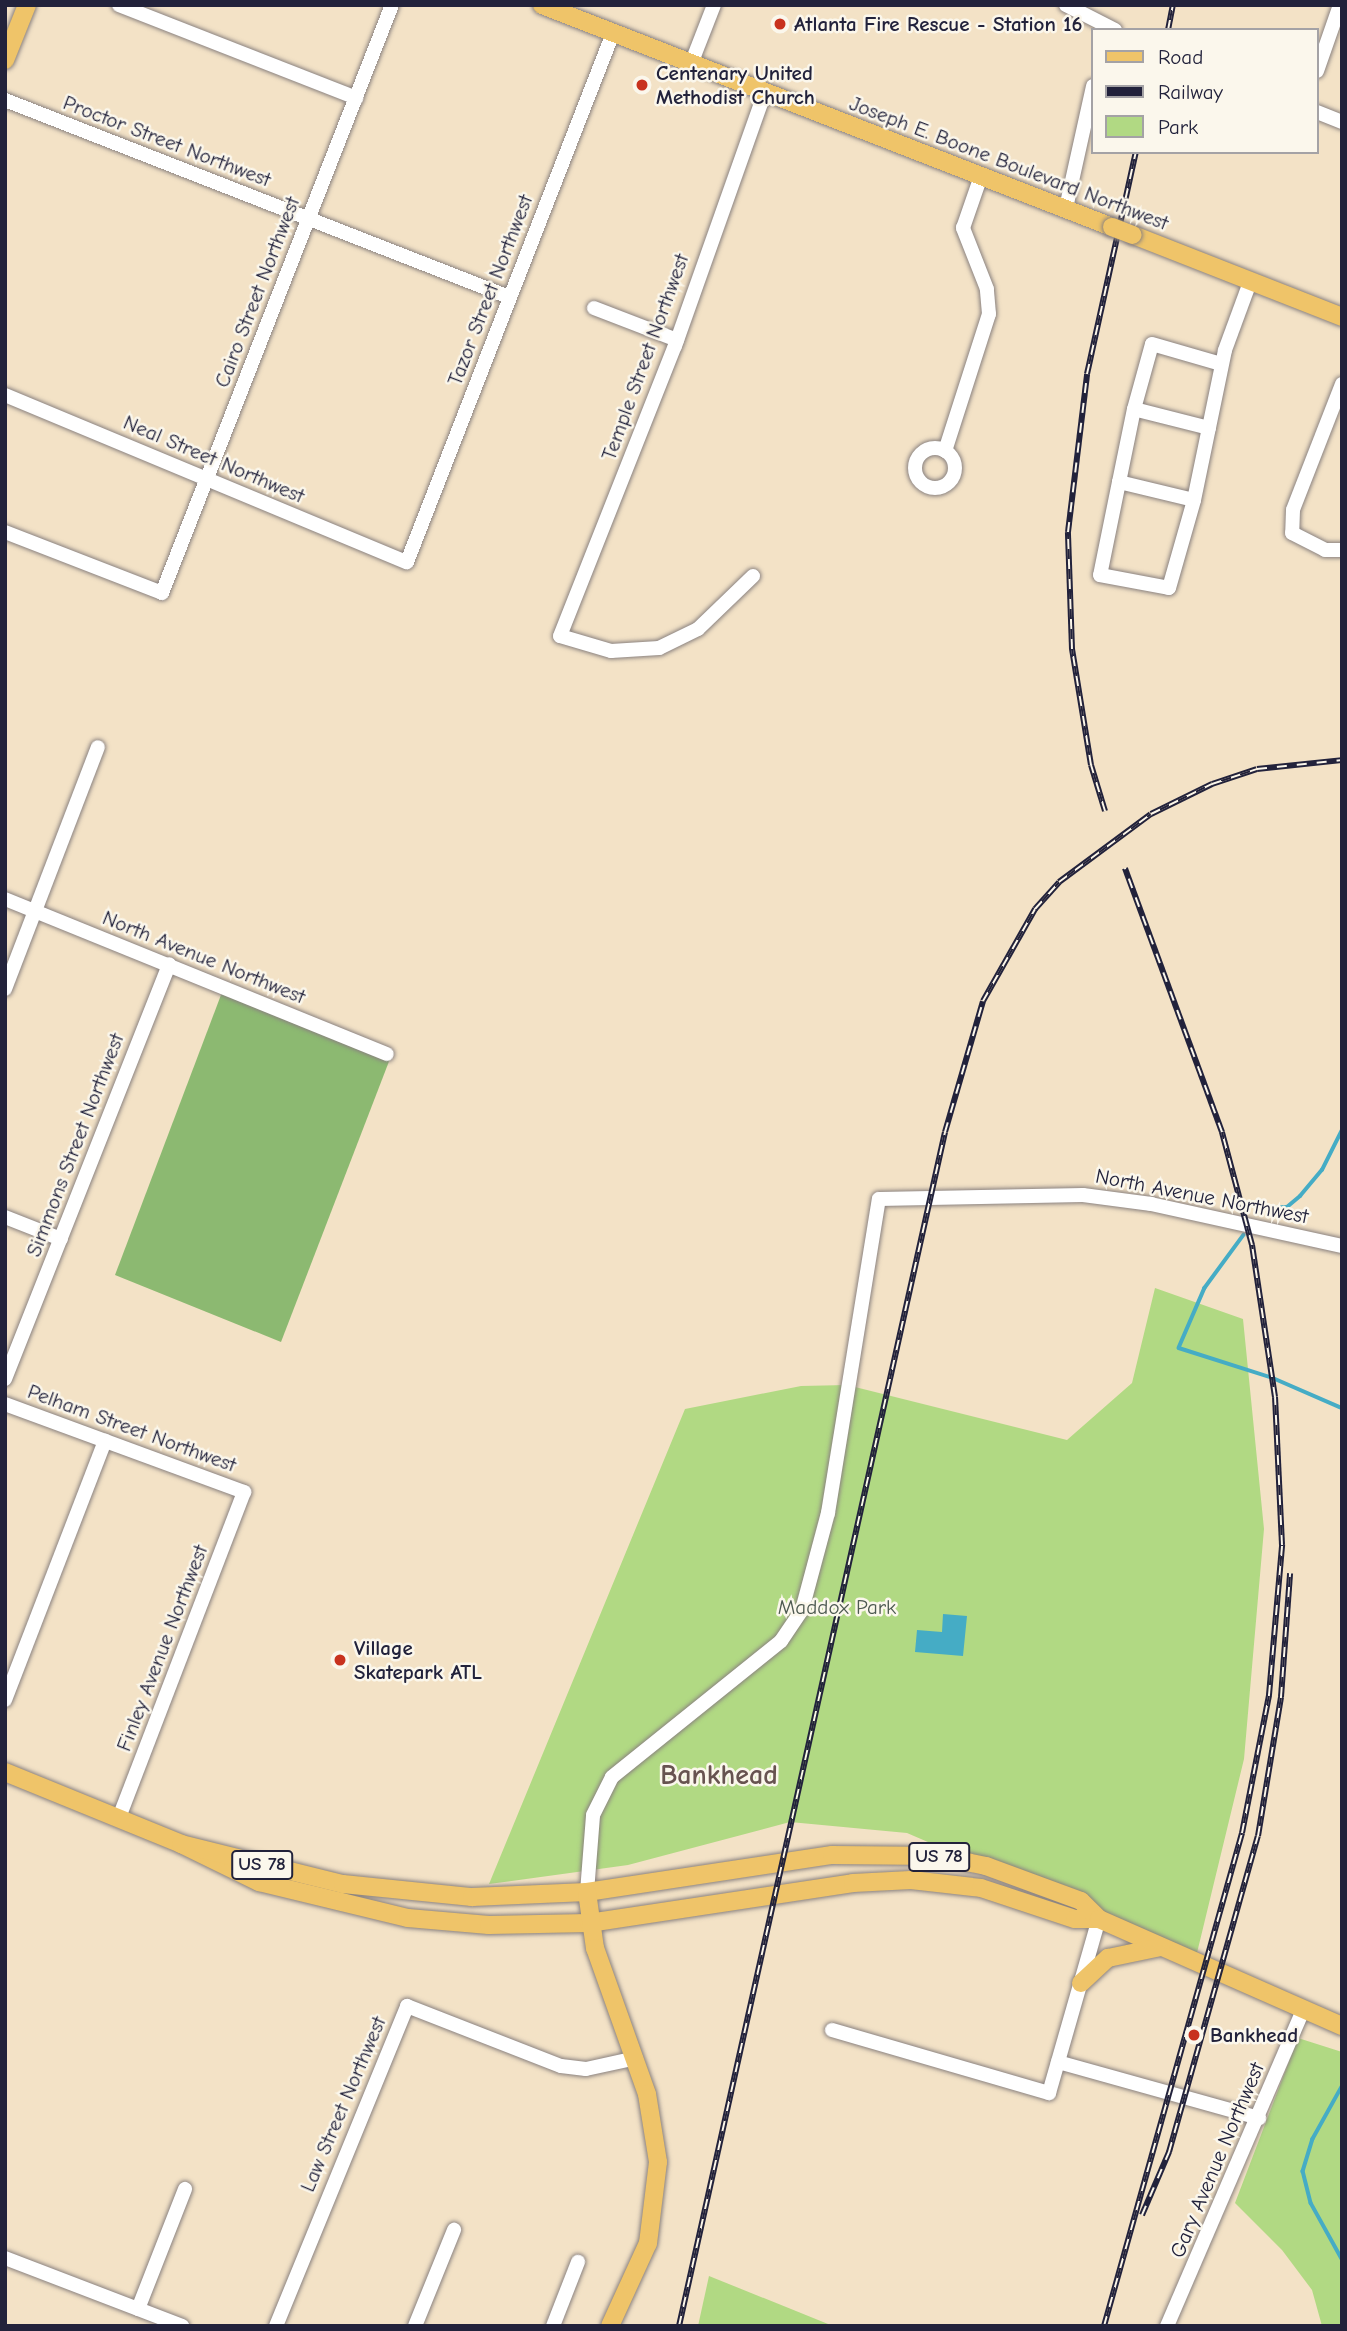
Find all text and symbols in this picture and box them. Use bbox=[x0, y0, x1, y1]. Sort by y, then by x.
place label: Atlanta Fire Rescue - Station 16 bbox=[794, 11, 1083, 37]
marker: Atlanta Fire Rescue - Station 16 bbox=[772, 16, 788, 32]
legend bbox=[1092, 28, 1319, 154]
text: Road bbox=[1158, 45, 1203, 69]
place label: Centenary United Methodist Church bbox=[656, 60, 815, 110]
marker: Centenary United Methodist Church bbox=[634, 77, 650, 93]
text: Railway bbox=[1158, 80, 1223, 104]
street label: Proctor Street Northwest bbox=[60, 90, 274, 192]
street label: Joseph E. Boone Boulevard Northwest bbox=[846, 90, 1172, 236]
text: Park bbox=[1158, 115, 1198, 139]
street label: Tazor Street Northwest bbox=[442, 191, 538, 389]
street label: Cairo Street Northwest bbox=[209, 193, 305, 391]
street label: Temple Street Northwest bbox=[596, 250, 694, 464]
street label: Neal Street Northwest bbox=[120, 409, 308, 509]
street label: North Avenue Northwest bbox=[99, 905, 309, 1009]
street label: Simmons Street Northwest bbox=[21, 1030, 129, 1260]
street label: North Avenue Northwest bbox=[1093, 1163, 1311, 1229]
street label: Pelham Street Northwest bbox=[24, 1379, 240, 1477]
street label: Finley Avenue Northwest bbox=[111, 1541, 213, 1755]
park label: Maddox Park bbox=[778, 1594, 896, 1620]
place label: Village Skatepark ATL bbox=[354, 1635, 482, 1685]
marker: Village Skatepark ATL bbox=[332, 1652, 348, 1668]
district label: Bankhead bbox=[660, 1758, 778, 1792]
road number: US 78 bbox=[908, 1842, 970, 1872]
road number: US 78 bbox=[230, 1850, 294, 1881]
street label: Law Street Northwest bbox=[295, 2012, 391, 2196]
place label: Bankhead bbox=[1210, 2022, 1298, 2048]
marker: Bankhead bbox=[1184, 2025, 1204, 2045]
street label: Gary Avenue Northwest bbox=[1164, 2059, 1270, 2261]

